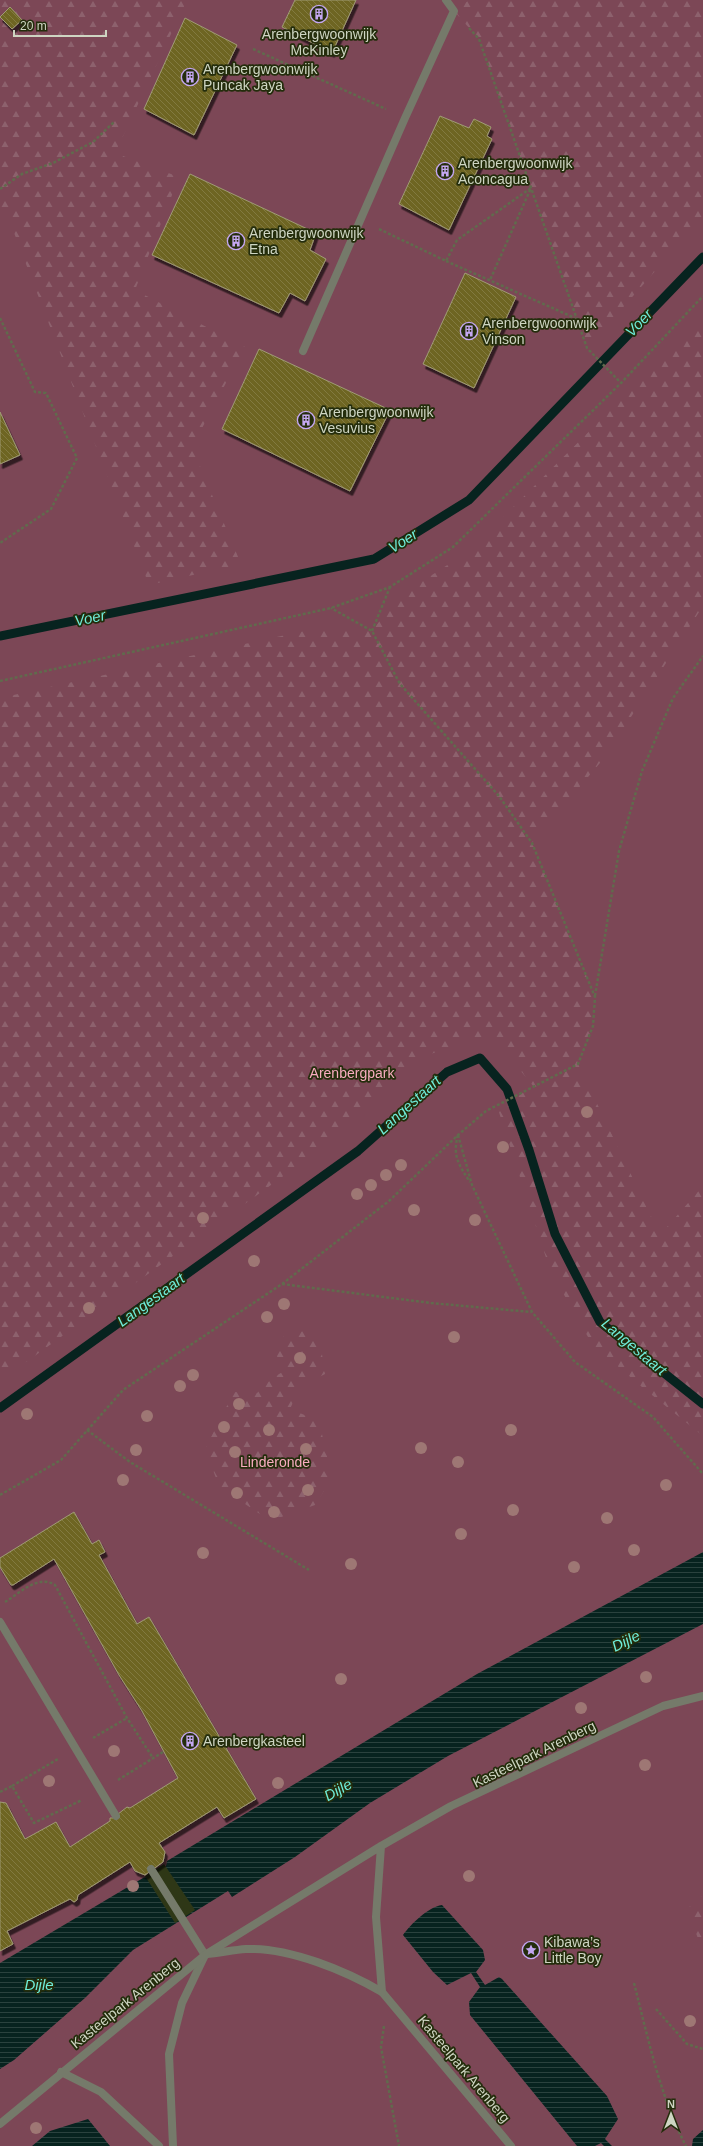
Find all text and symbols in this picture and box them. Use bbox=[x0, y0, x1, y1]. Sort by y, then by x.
building icon: Arenbergwoonwijk McKinley bbox=[309, 4, 329, 24]
scale bar bbox=[14, 12, 106, 38]
text: 20 m bbox=[20, 19, 47, 33]
place label: Arenbergwoonwijk McKinley bbox=[262, 26, 377, 58]
place label: Arenbergwoonwijk Puncak Jaya bbox=[203, 61, 318, 93]
building icon: Arenbergwoonwijk Puncak Jaya bbox=[180, 67, 200, 87]
place label: Arenbergwoonwijk Aconcagua bbox=[458, 155, 573, 187]
building icon: Arenbergwoonwijk Aconcagua bbox=[435, 161, 455, 181]
place label: Arenbergwoonwijk Etna bbox=[249, 225, 364, 257]
building icon: Arenbergwoonwijk Etna bbox=[226, 231, 246, 251]
water label: Voer bbox=[622, 305, 656, 340]
place label: Arenbergwoonwijk Vinson bbox=[482, 315, 597, 347]
building icon: Arenbergwoonwijk Vinson bbox=[459, 321, 479, 341]
place label: Arenbergwoonwijk Vesuvius bbox=[319, 404, 434, 436]
building icon: Arenbergwoonwijk Vesuvius bbox=[296, 410, 316, 430]
water label: Voer bbox=[385, 525, 421, 556]
water label: Voer bbox=[73, 606, 108, 629]
park label: Arenbergpark bbox=[310, 1065, 395, 1081]
water label: Langestaart bbox=[374, 1071, 444, 1137]
water label: Langestaart bbox=[114, 1269, 188, 1330]
water label: Langestaart bbox=[599, 1315, 671, 1379]
park label: Linderonde bbox=[240, 1454, 310, 1470]
water label: Dijle bbox=[609, 1627, 643, 1655]
street label: Kasteelpark Arenberg bbox=[470, 1717, 598, 1791]
building icon: Arenbergkasteel bbox=[180, 1731, 200, 1751]
place label: Arenbergkasteel bbox=[203, 1733, 305, 1749]
water label: Dijle bbox=[321, 1775, 355, 1804]
place label: Kibawa’s Little Boy bbox=[544, 1934, 602, 1966]
place icon: Kibawa’s Little Boy bbox=[521, 1940, 541, 1960]
street label: Kasteelpark Arenberg bbox=[68, 1954, 182, 2052]
water label: Dijle bbox=[24, 1976, 54, 1993]
street label: Kasteelpark Arenberg bbox=[415, 2012, 513, 2126]
north arrow bbox=[651, 2094, 691, 2134]
text: N bbox=[667, 2098, 675, 2110]

